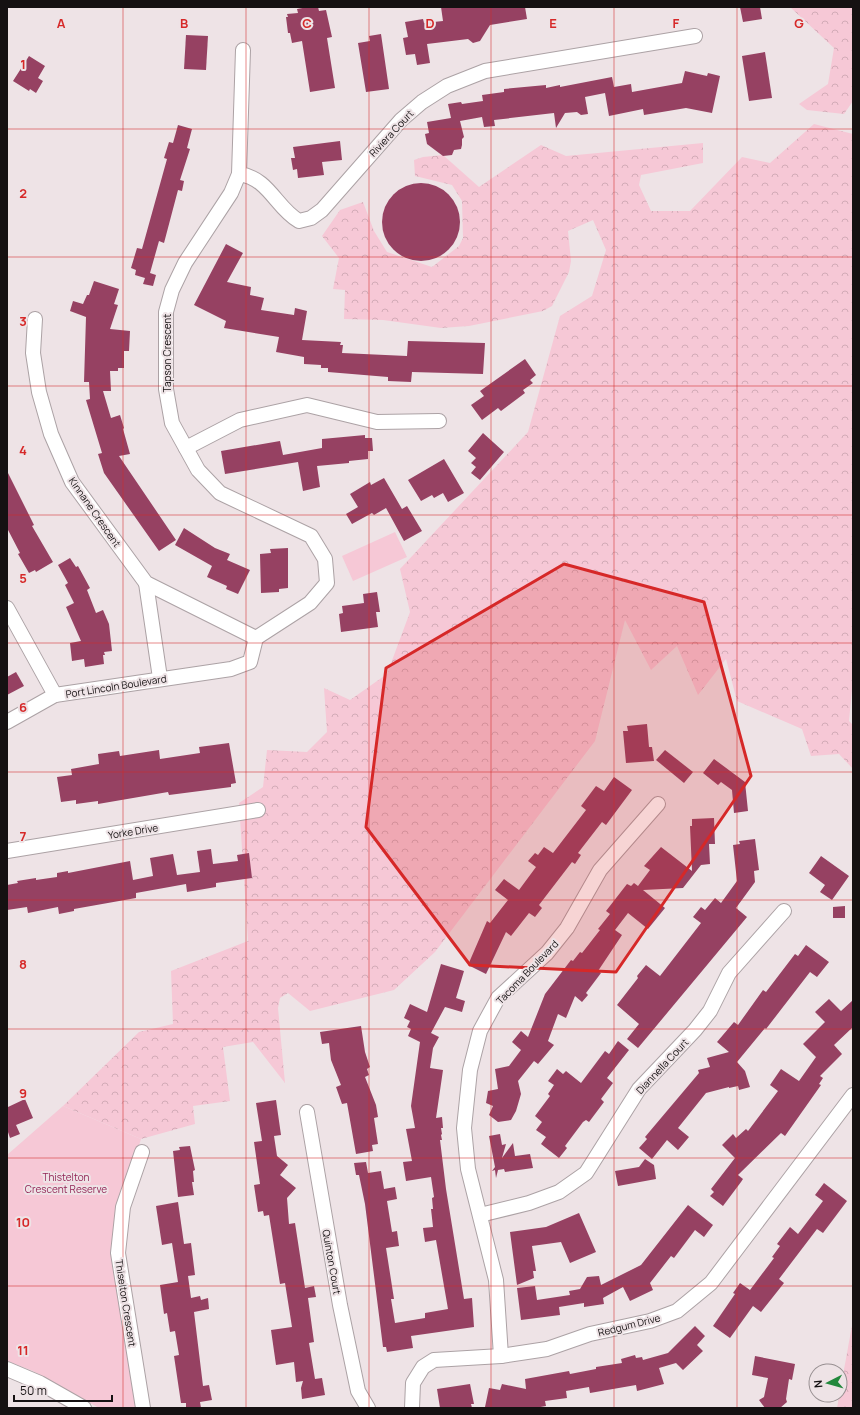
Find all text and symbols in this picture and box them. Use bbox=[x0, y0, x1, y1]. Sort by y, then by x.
text: A bbox=[57, 14, 66, 32]
text: B bbox=[180, 14, 188, 32]
text: C bbox=[302, 14, 312, 32]
text: D bbox=[425, 14, 435, 32]
text: E bbox=[549, 14, 557, 32]
text: F bbox=[673, 14, 680, 32]
text: G bbox=[794, 14, 804, 32]
text: 1 bbox=[20, 55, 26, 73]
street label: Riviera Court bbox=[366, 106, 416, 160]
text: 2 bbox=[19, 184, 27, 202]
text: 3 bbox=[19, 312, 27, 330]
street label: Tapson Crescent bbox=[160, 314, 174, 392]
text: 4 bbox=[19, 441, 27, 459]
street label: Kinnane Crescent bbox=[66, 474, 124, 550]
text: 5 bbox=[19, 569, 27, 587]
street label: Port Lincoln Boulevard bbox=[64, 671, 168, 701]
text: 6 bbox=[19, 698, 27, 716]
street label: Yorke Drive bbox=[107, 820, 159, 842]
text: 7 bbox=[20, 827, 27, 845]
street label: Tacoma Boulevard bbox=[493, 937, 561, 1007]
text: 8 bbox=[19, 955, 27, 973]
street label: Diannella Court bbox=[633, 1035, 691, 1097]
text: 9 bbox=[19, 1084, 27, 1102]
park label: Thistelton Crescent Reserve bbox=[25, 1170, 107, 1196]
text: 10 bbox=[16, 1213, 30, 1231]
street label: Quinton Court bbox=[319, 1228, 345, 1296]
street label: Thiselton Crescent bbox=[112, 1258, 140, 1348]
street label: Redgum Drive bbox=[596, 1310, 662, 1340]
text: 11 bbox=[17, 1341, 29, 1359]
north arrow bbox=[808, 1363, 848, 1403]
scale bar bbox=[14, 1377, 112, 1403]
text: N bbox=[810, 1379, 825, 1389]
text: 50 m bbox=[20, 1382, 47, 1399]

